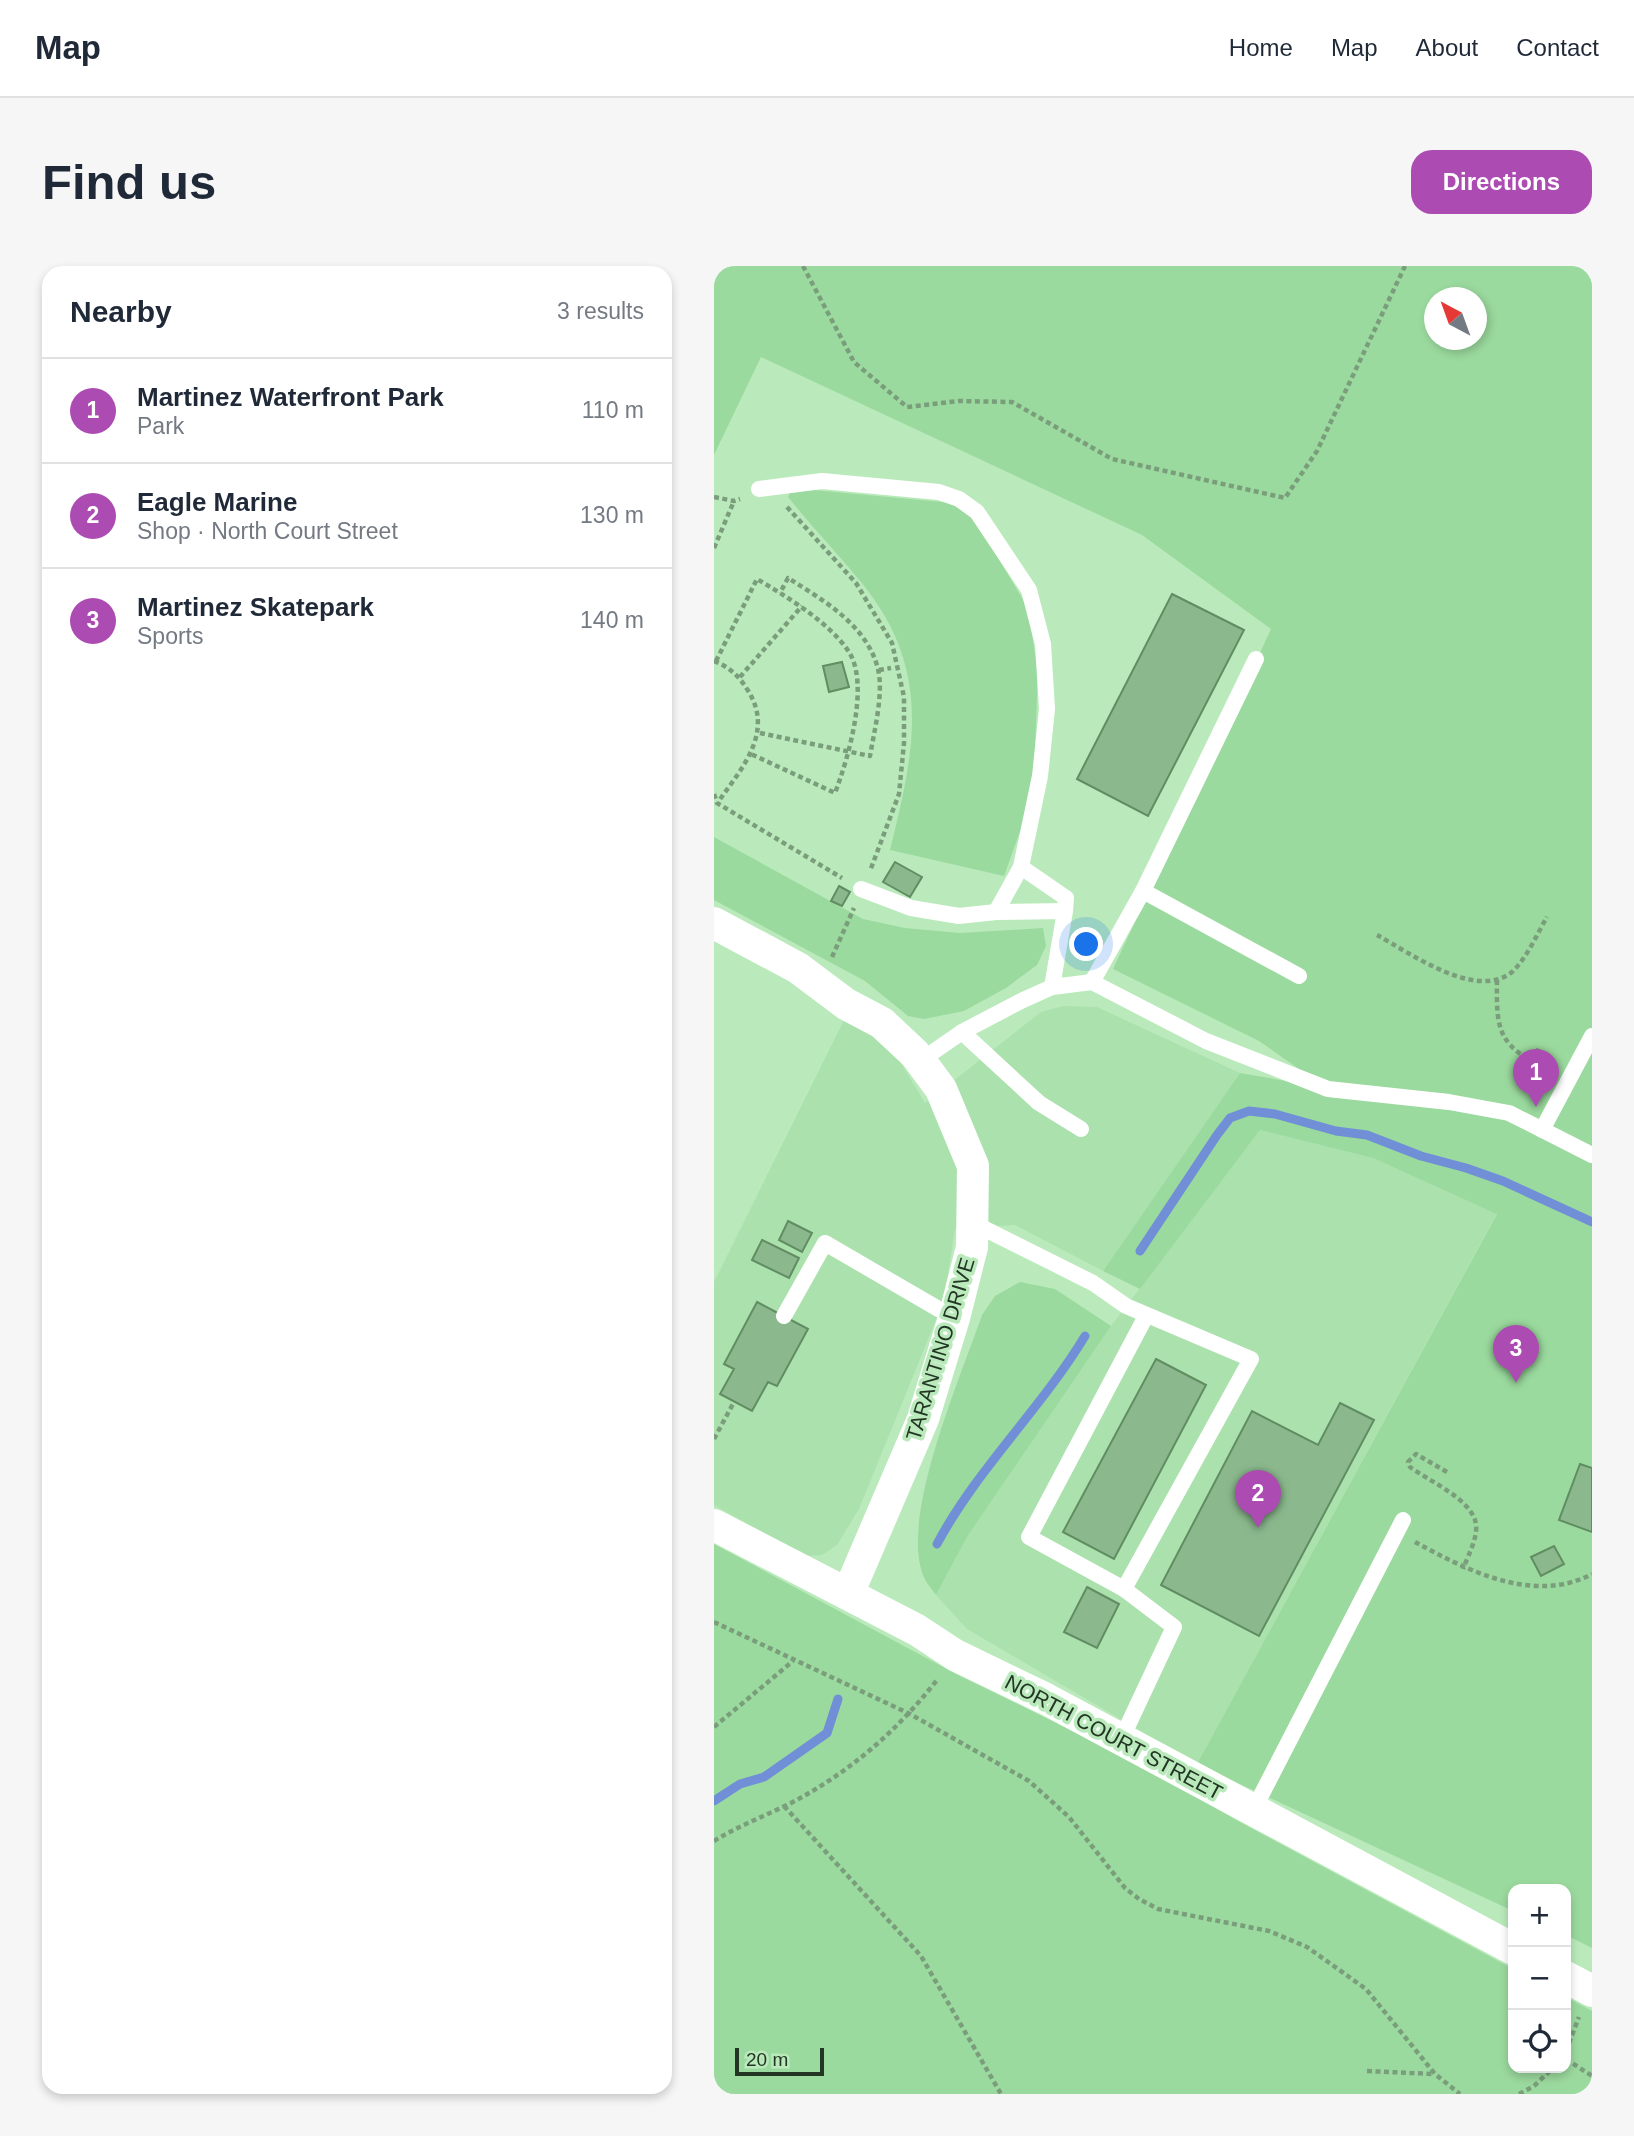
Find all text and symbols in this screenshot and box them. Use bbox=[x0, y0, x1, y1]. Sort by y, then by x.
text: Map bbox=[35, 29, 101, 66]
text: Home bbox=[1229, 34, 1293, 61]
text: Map bbox=[1331, 34, 1378, 61]
text: About bbox=[1416, 34, 1478, 61]
text: Contact bbox=[1516, 34, 1599, 61]
button: Directions bbox=[1411, 150, 1592, 214]
text: Find us bbox=[42, 155, 216, 209]
north arrow bbox=[1424, 287, 1487, 350]
text: Nearby bbox=[70, 295, 172, 328]
text: 3 results bbox=[557, 298, 644, 324]
text: Martinez Waterfront Park bbox=[137, 382, 444, 412]
text: 1 bbox=[87, 397, 99, 423]
text: 110 m bbox=[582, 397, 644, 423]
text: Park bbox=[137, 413, 184, 439]
text: Eagle Marine bbox=[137, 487, 297, 517]
text: 2 bbox=[87, 502, 99, 528]
text: 130 m bbox=[580, 502, 644, 528]
text: Shop · North Court Street bbox=[137, 518, 398, 544]
text: Martinez Skatepark bbox=[137, 592, 374, 622]
text: 3 bbox=[87, 607, 99, 633]
text: 140 m bbox=[580, 607, 644, 633]
text: Sports bbox=[137, 623, 203, 649]
your location bbox=[1069, 927, 1103, 961]
pin: 1 bbox=[1513, 1049, 1559, 1107]
street label: TARANTINO DRIVE bbox=[901, 1255, 979, 1443]
pin: 3 bbox=[1493, 1325, 1539, 1383]
pin: 2 bbox=[1235, 1470, 1281, 1528]
street label: NORTH COURT STREET bbox=[1001, 1670, 1227, 1804]
map controls bbox=[1508, 1884, 1571, 2073]
button: + bbox=[1508, 1884, 1571, 1947]
button: − bbox=[1508, 1947, 1571, 2010]
button: locate bbox=[1508, 2010, 1571, 2073]
scale bar bbox=[735, 2045, 824, 2077]
text: 20 m bbox=[746, 2049, 788, 2070]

